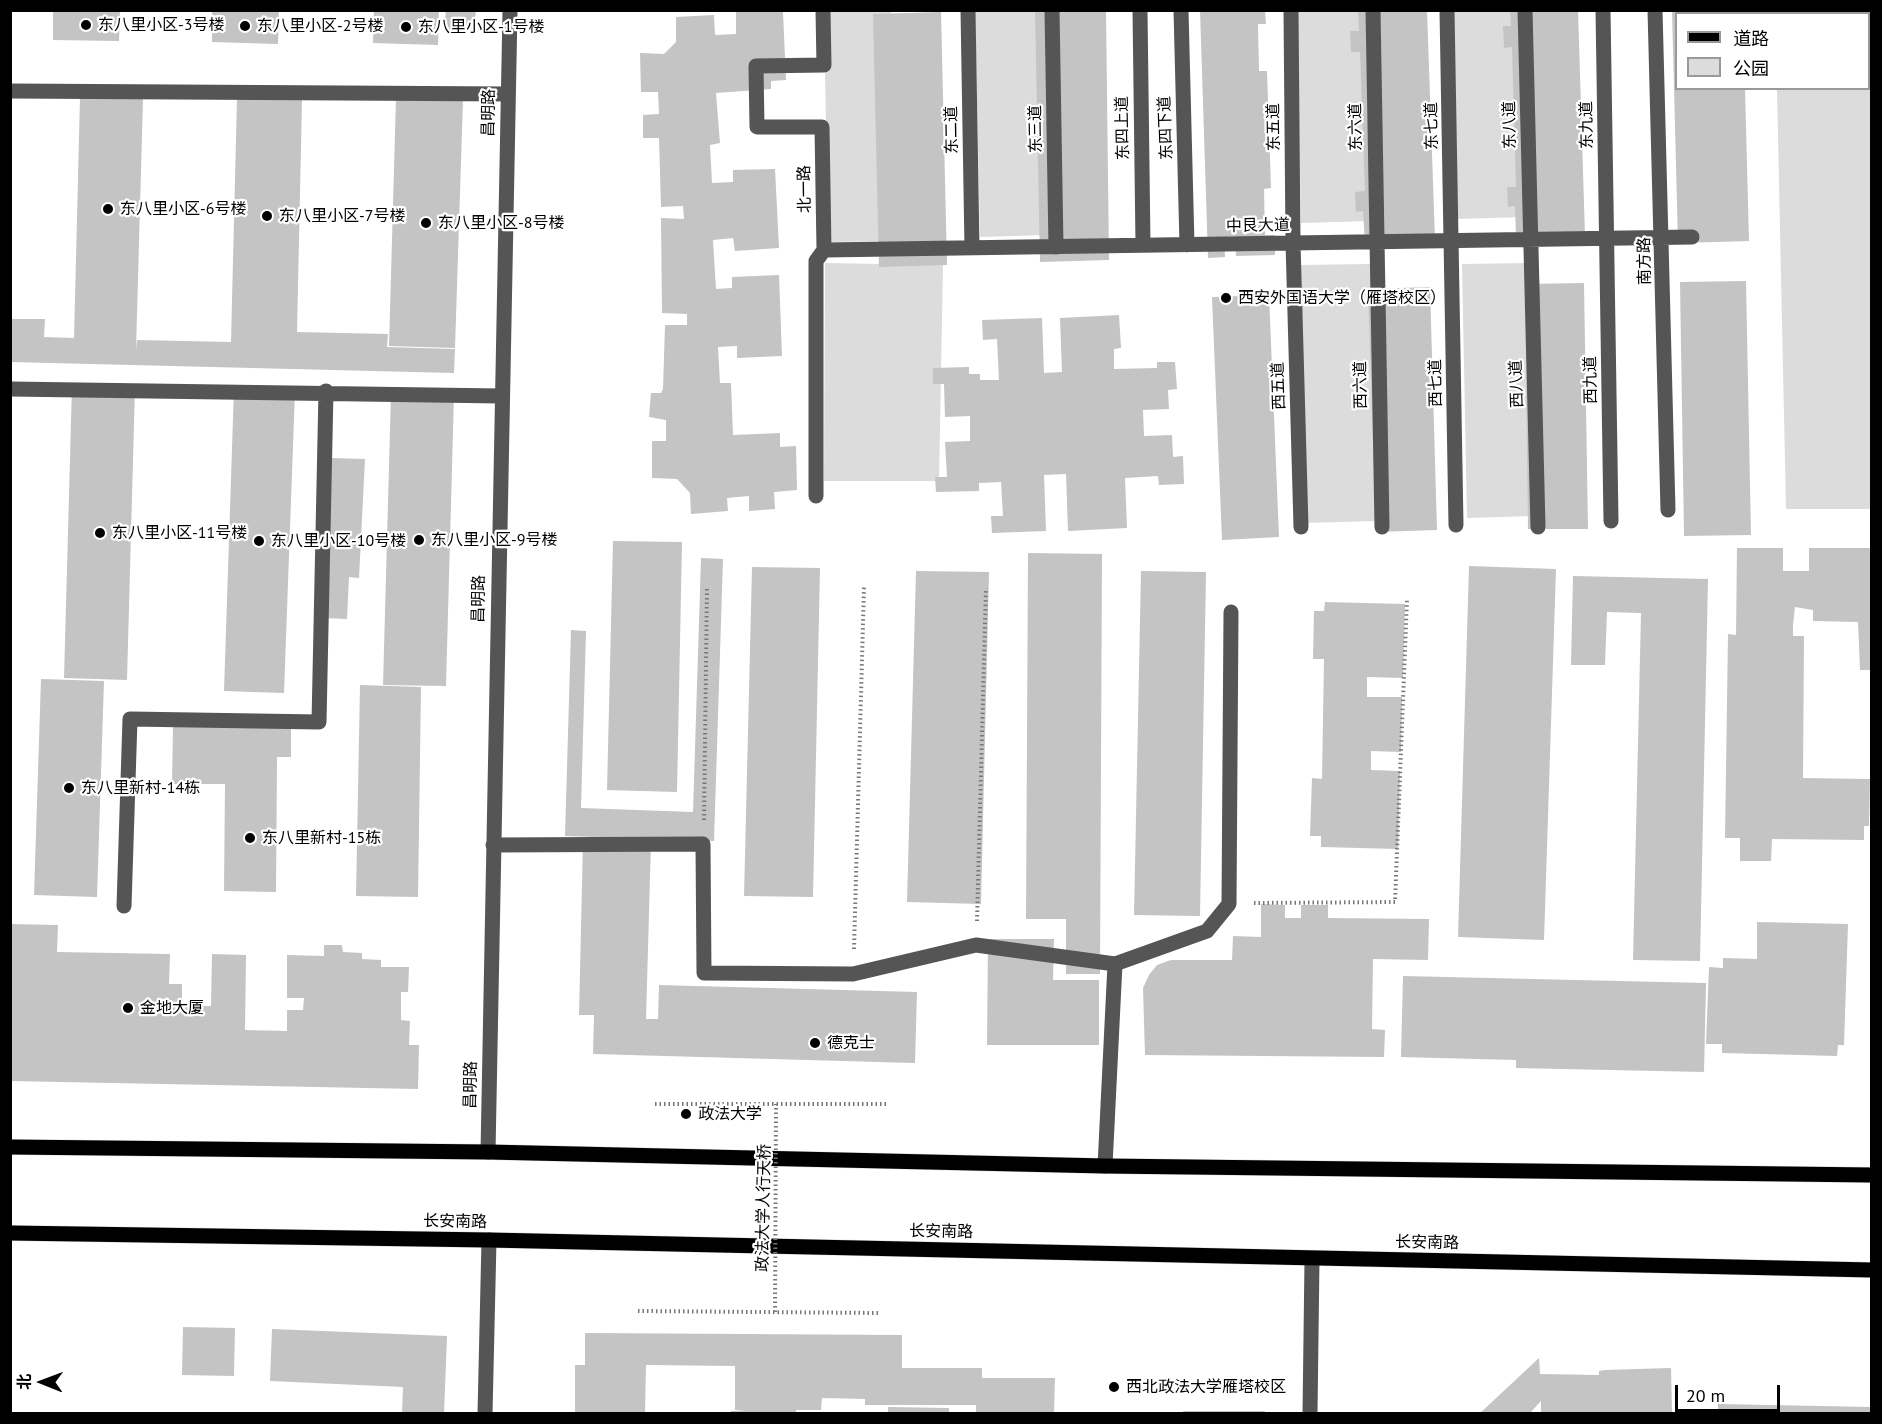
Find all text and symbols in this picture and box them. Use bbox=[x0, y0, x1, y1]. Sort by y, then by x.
legend bbox=[1675, 12, 1870, 90]
place label: 东八里小区-3号楼 bbox=[98, 15, 224, 35]
place label: 东八里小区-2号楼 bbox=[257, 16, 383, 36]
place label: 东八里小区-1号楼 bbox=[418, 17, 544, 37]
marker: 东八里小区-3号楼 bbox=[79, 18, 93, 32]
marker: 东八里小区-2号楼 bbox=[238, 19, 252, 33]
marker: 东八里小区-1号楼 bbox=[399, 20, 413, 34]
text: 道路 bbox=[1733, 27, 1769, 50]
text: 公园 bbox=[1733, 57, 1769, 80]
street label: 昌明路 bbox=[479, 89, 499, 137]
street label: 东四上道 bbox=[1113, 96, 1133, 160]
street label: 东四下道 bbox=[1155, 96, 1177, 160]
street label: 东八道 bbox=[1500, 101, 1520, 149]
street label: 东九道 bbox=[1577, 101, 1597, 149]
street label: 东七道 bbox=[1422, 102, 1442, 150]
street label: 东五道 bbox=[1264, 103, 1284, 151]
street label: 东六道 bbox=[1346, 103, 1366, 151]
street label: 东三道 bbox=[1026, 105, 1046, 153]
street label: 东二道 bbox=[942, 106, 962, 154]
street label: 北一路 bbox=[795, 165, 815, 213]
place label: 东八里小区-6号楼 bbox=[120, 199, 246, 219]
marker: 东八里小区-6号楼 bbox=[101, 202, 115, 216]
place label: 东八里小区-7号楼 bbox=[279, 206, 405, 226]
marker: 东八里小区-7号楼 bbox=[260, 209, 274, 223]
place label: 东八里小区-8号楼 bbox=[438, 213, 564, 233]
marker: 东八里小区-8号楼 bbox=[419, 216, 433, 230]
street label: 中艮大道 bbox=[1226, 216, 1290, 236]
street label: 南方路 bbox=[1635, 237, 1655, 285]
place label: 西安外国语大学（雁塔校区） bbox=[1238, 288, 1446, 308]
marker: 西安外国语大学（雁塔校区） bbox=[1219, 291, 1233, 305]
street label: 西九道 bbox=[1581, 356, 1601, 404]
street label: 西七道 bbox=[1426, 359, 1446, 407]
street label: 西八道 bbox=[1507, 360, 1527, 408]
street label: 西六道 bbox=[1351, 361, 1371, 409]
street label: 西五道 bbox=[1269, 362, 1289, 410]
place label: 东八里小区-11号楼 bbox=[112, 523, 247, 543]
marker: 东八里小区-11号楼 bbox=[93, 526, 107, 540]
place label: 东八里小区-9号楼 bbox=[431, 530, 557, 550]
place label: 东八里小区-10号楼 bbox=[271, 531, 406, 551]
marker: 东八里小区-9号楼 bbox=[412, 533, 426, 547]
marker: 东八里小区-10号楼 bbox=[252, 534, 266, 548]
street label: 昌明路 bbox=[469, 575, 489, 623]
place label: 东八里新村-14栋 bbox=[81, 778, 200, 798]
marker: 东八里新村-14栋 bbox=[62, 781, 76, 795]
place label: 东八里新村-15栋 bbox=[262, 828, 381, 848]
marker: 东八里新村-15栋 bbox=[243, 831, 257, 845]
place label: 金地大厦 bbox=[140, 998, 204, 1018]
marker: 金地大厦 bbox=[121, 1001, 135, 1015]
place label: 德克士 bbox=[827, 1033, 875, 1053]
marker: 德克士 bbox=[808, 1036, 822, 1050]
street label: 昌明路 bbox=[461, 1061, 481, 1109]
place label: 政法大学 bbox=[698, 1104, 762, 1124]
marker: 政法大学 bbox=[679, 1107, 693, 1121]
street label: 政法大学人行天桥 bbox=[753, 1144, 775, 1272]
street label: 长安南路 bbox=[423, 1212, 487, 1232]
street label: 长安南路 bbox=[909, 1222, 973, 1242]
street label: 长安南路 bbox=[1395, 1233, 1459, 1253]
north arrow bbox=[12, 1352, 72, 1412]
scale bar bbox=[1678, 1373, 1783, 1411]
text: 北 bbox=[14, 1374, 34, 1390]
place label: 西北政法大学雁塔校区 bbox=[1126, 1377, 1286, 1397]
marker: 西北政法大学雁塔校区 bbox=[1107, 1380, 1121, 1394]
text: 20 m bbox=[1686, 1384, 1725, 1407]

